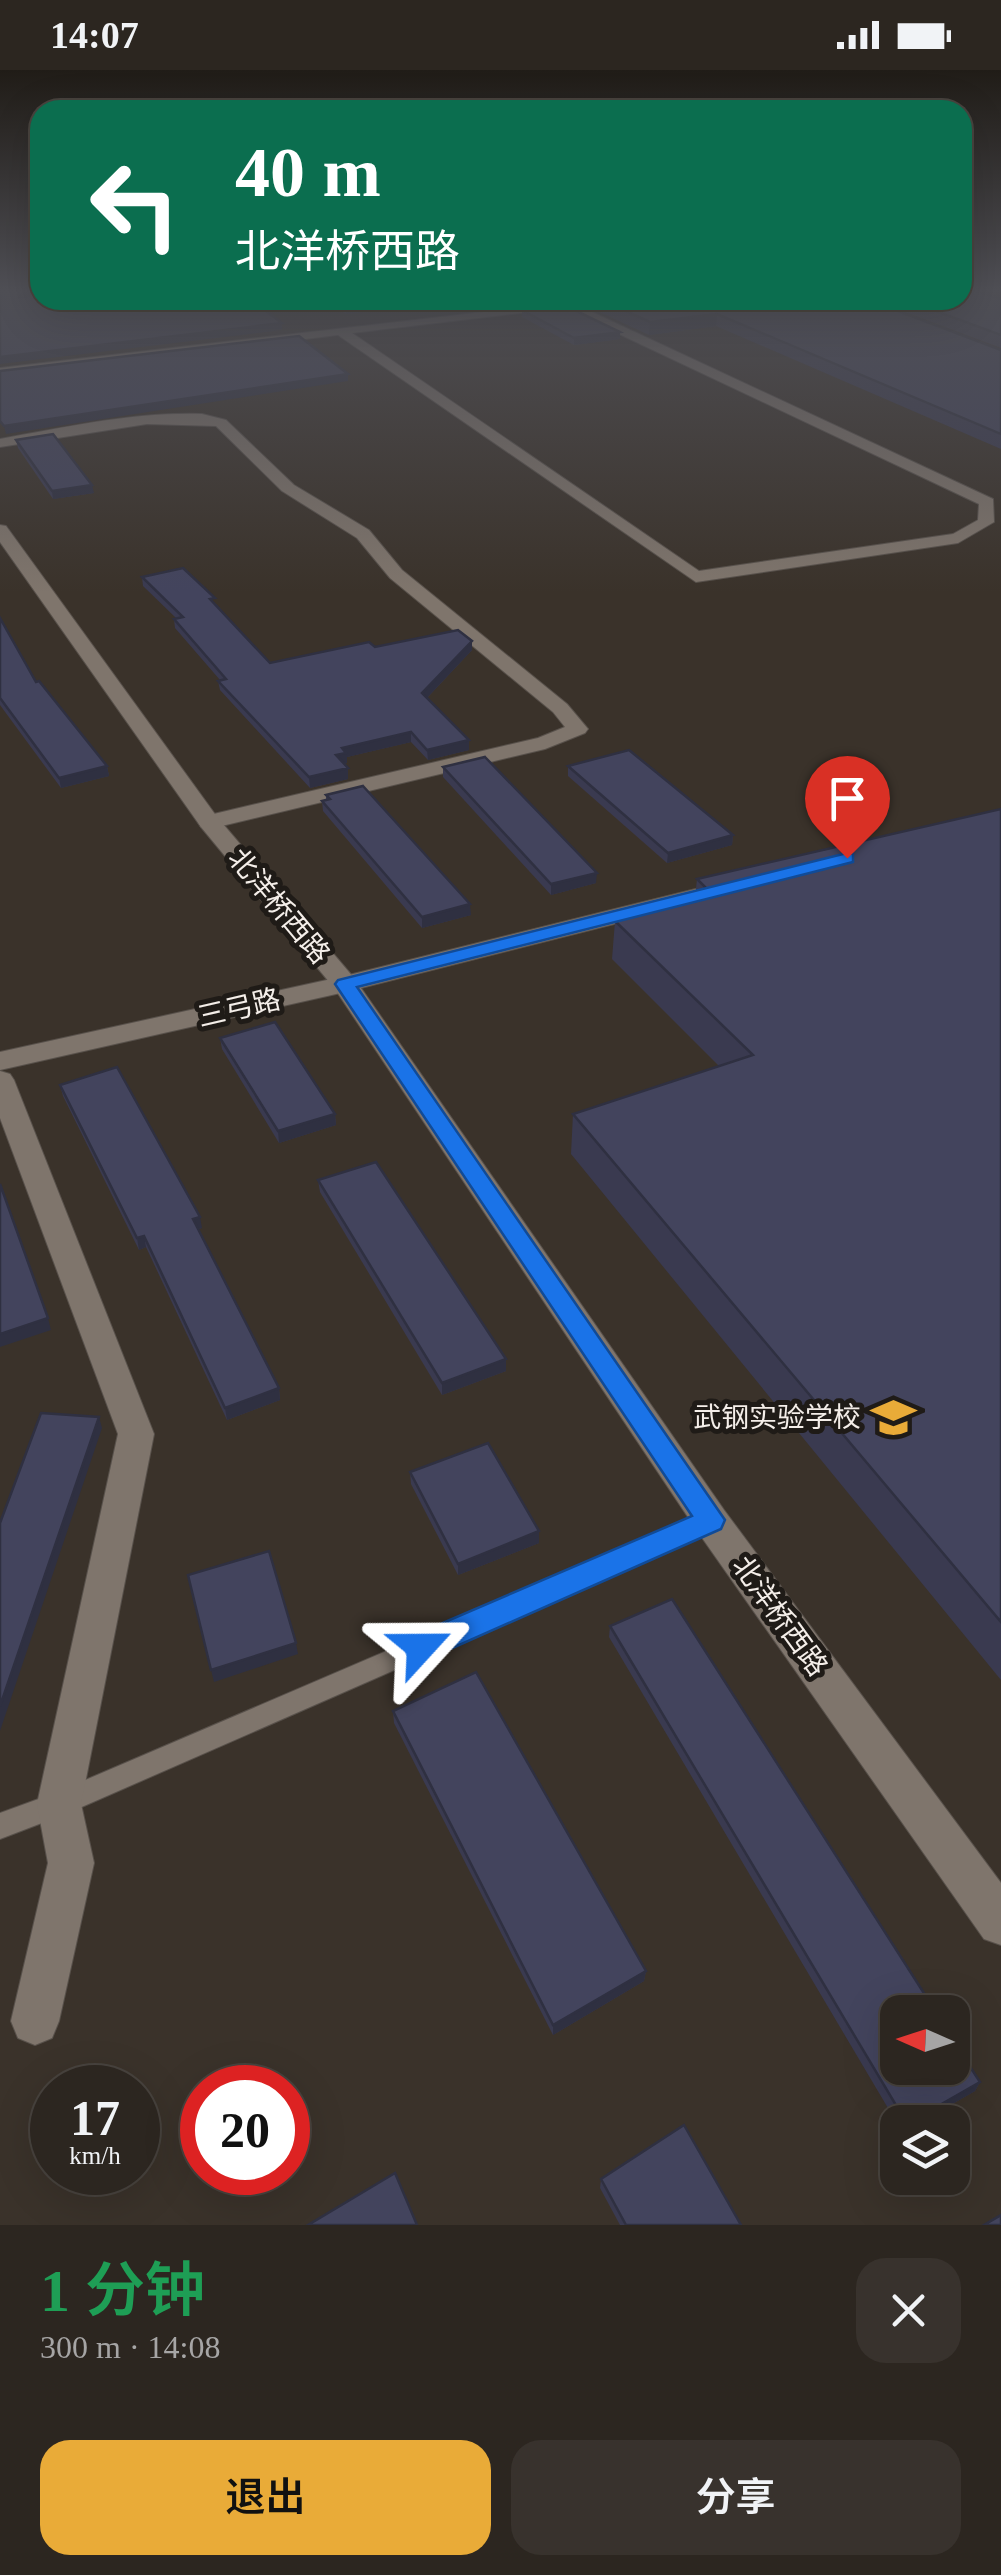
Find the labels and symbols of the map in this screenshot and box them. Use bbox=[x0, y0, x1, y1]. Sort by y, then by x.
pin bbox=[805, 756, 890, 859]
street label: 北洋桥西路 bbox=[222, 842, 336, 970]
street label: 三弓路 bbox=[195, 983, 283, 1033]
school or university icon: 武钢实验学校 bbox=[870, 1393, 918, 1441]
place label: 武钢实验学校 bbox=[693, 1402, 861, 1433]
street label: 北洋桥西路 bbox=[726, 1550, 834, 1682]
position arrow bbox=[369, 1595, 473, 1699]
north arrow bbox=[880, 1995, 970, 2085]
speed limit sign: 20 bbox=[180, 2065, 310, 2195]

